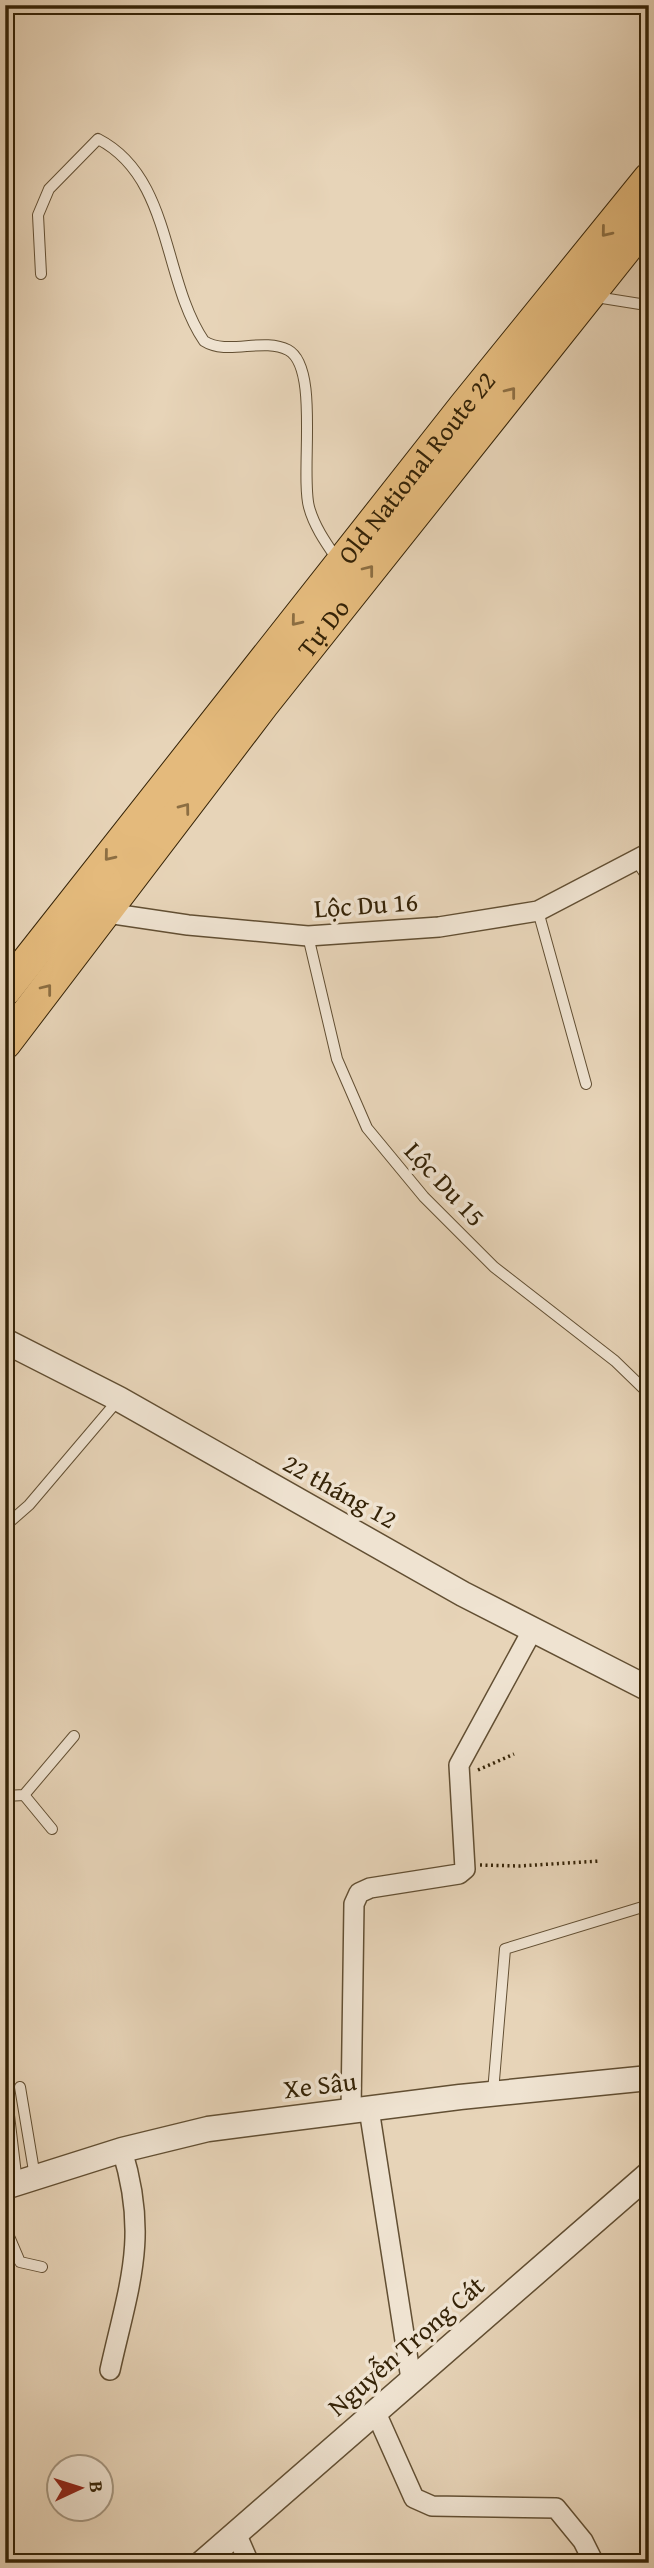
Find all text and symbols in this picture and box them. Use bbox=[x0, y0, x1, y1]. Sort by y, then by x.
one-way arrow bbox=[601, 224, 614, 236]
street label: Old National Route 22 bbox=[328, 363, 505, 572]
one-way arrow bbox=[503, 388, 515, 401]
one-way arrow bbox=[361, 566, 374, 578]
street label: Tự Do bbox=[287, 590, 359, 666]
one-way arrow bbox=[292, 613, 305, 625]
one-way arrow bbox=[177, 804, 190, 816]
one-way arrow bbox=[104, 848, 117, 861]
street label: Lộc Du 16 bbox=[313, 881, 419, 928]
one-way arrow bbox=[38, 984, 51, 997]
street label: Lộc Du 15 bbox=[396, 1132, 495, 1235]
street label: 22 tháng 12 bbox=[276, 1443, 404, 1538]
street label: Xe Sâu bbox=[281, 2061, 359, 2108]
street label: Nguyễn Trọng Cát bbox=[319, 2266, 493, 2425]
north arrow bbox=[46, 2452, 116, 2522]
text: B bbox=[83, 2480, 111, 2494]

